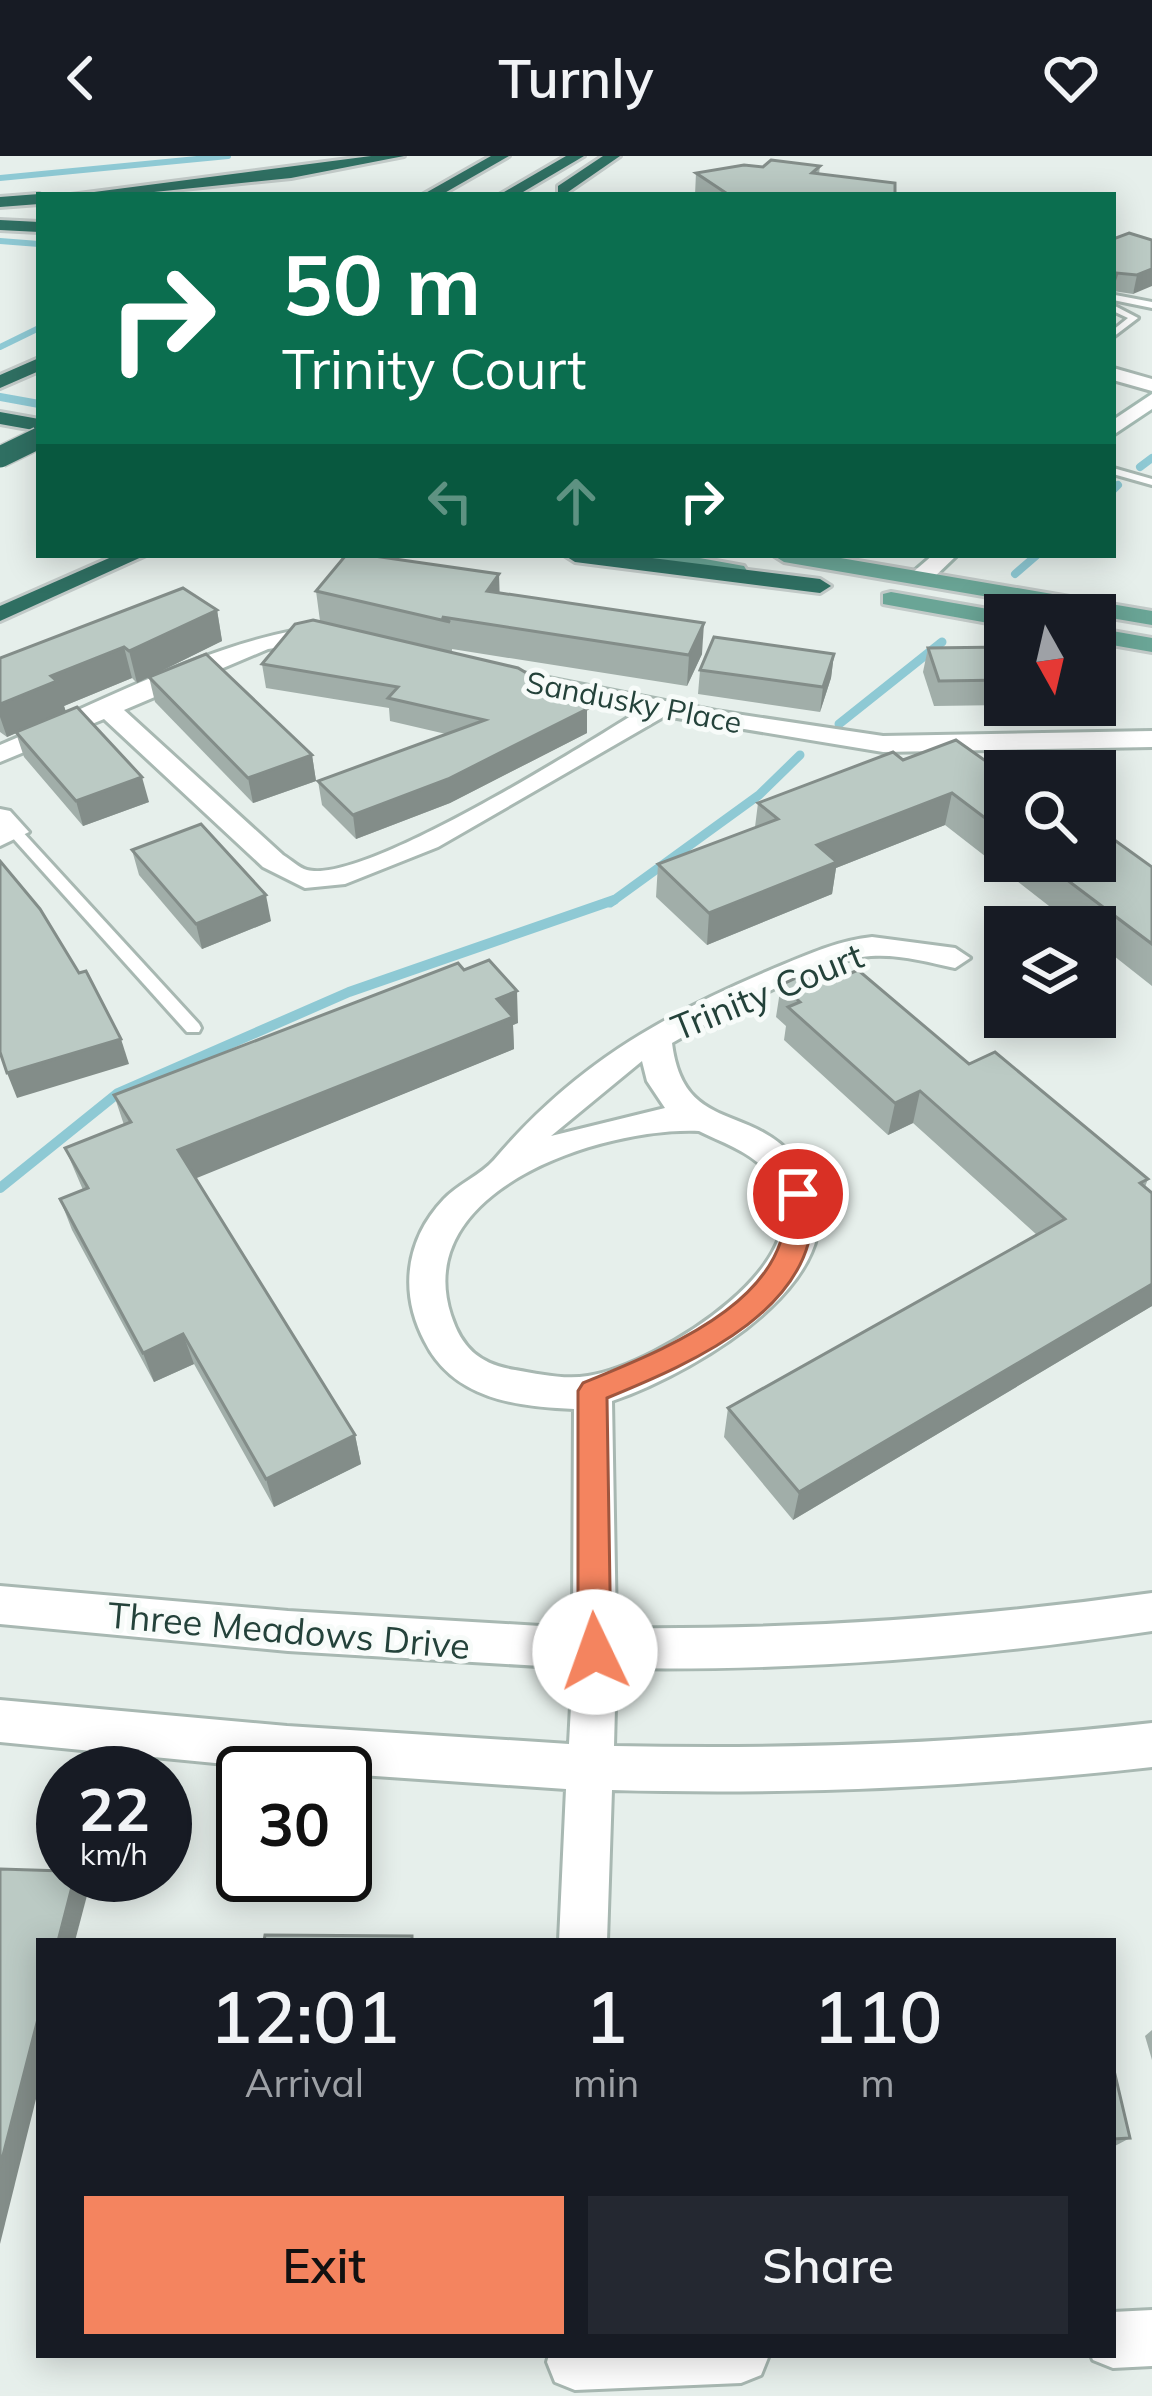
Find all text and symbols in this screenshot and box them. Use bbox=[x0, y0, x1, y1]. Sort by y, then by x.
text: Turnly bbox=[498, 44, 654, 112]
icon: back bbox=[48, 45, 114, 111]
icon: heart bbox=[1038, 45, 1104, 111]
text: 50 m bbox=[282, 231, 481, 336]
icon: right bbox=[84, 240, 240, 396]
text: Trinity Court bbox=[282, 335, 586, 403]
icon: left bbox=[417, 468, 483, 534]
icon: ahead bbox=[543, 468, 609, 534]
icon: right bbox=[669, 468, 735, 534]
north arrow bbox=[984, 594, 1116, 726]
map controls bbox=[984, 594, 1116, 1038]
street label: Sandusky Place bbox=[523, 662, 745, 742]
button: search bbox=[984, 750, 1116, 882]
button: layers bbox=[984, 906, 1116, 1038]
street label: Trinity Court bbox=[664, 932, 870, 1050]
pin bbox=[747, 1143, 849, 1245]
icon: arrive bbox=[765, 1161, 831, 1227]
position arrow bbox=[532, 1589, 658, 1715]
street label: Three Meadows Drive bbox=[106, 1592, 472, 1668]
speed limit sign: 30 bbox=[216, 1746, 372, 1902]
text: 22 bbox=[78, 1771, 150, 1846]
text: km/h bbox=[80, 1835, 148, 1873]
text: 12:01 bbox=[210, 1971, 399, 2061]
text: 1 bbox=[585, 1971, 628, 2061]
text: 110 bbox=[813, 1971, 942, 2061]
text: Arrival bbox=[245, 2058, 364, 2107]
text: min bbox=[573, 2058, 639, 2107]
text: m bbox=[861, 2058, 895, 2107]
button: Exit bbox=[84, 2196, 564, 2334]
button: Share bbox=[588, 2196, 1068, 2334]

